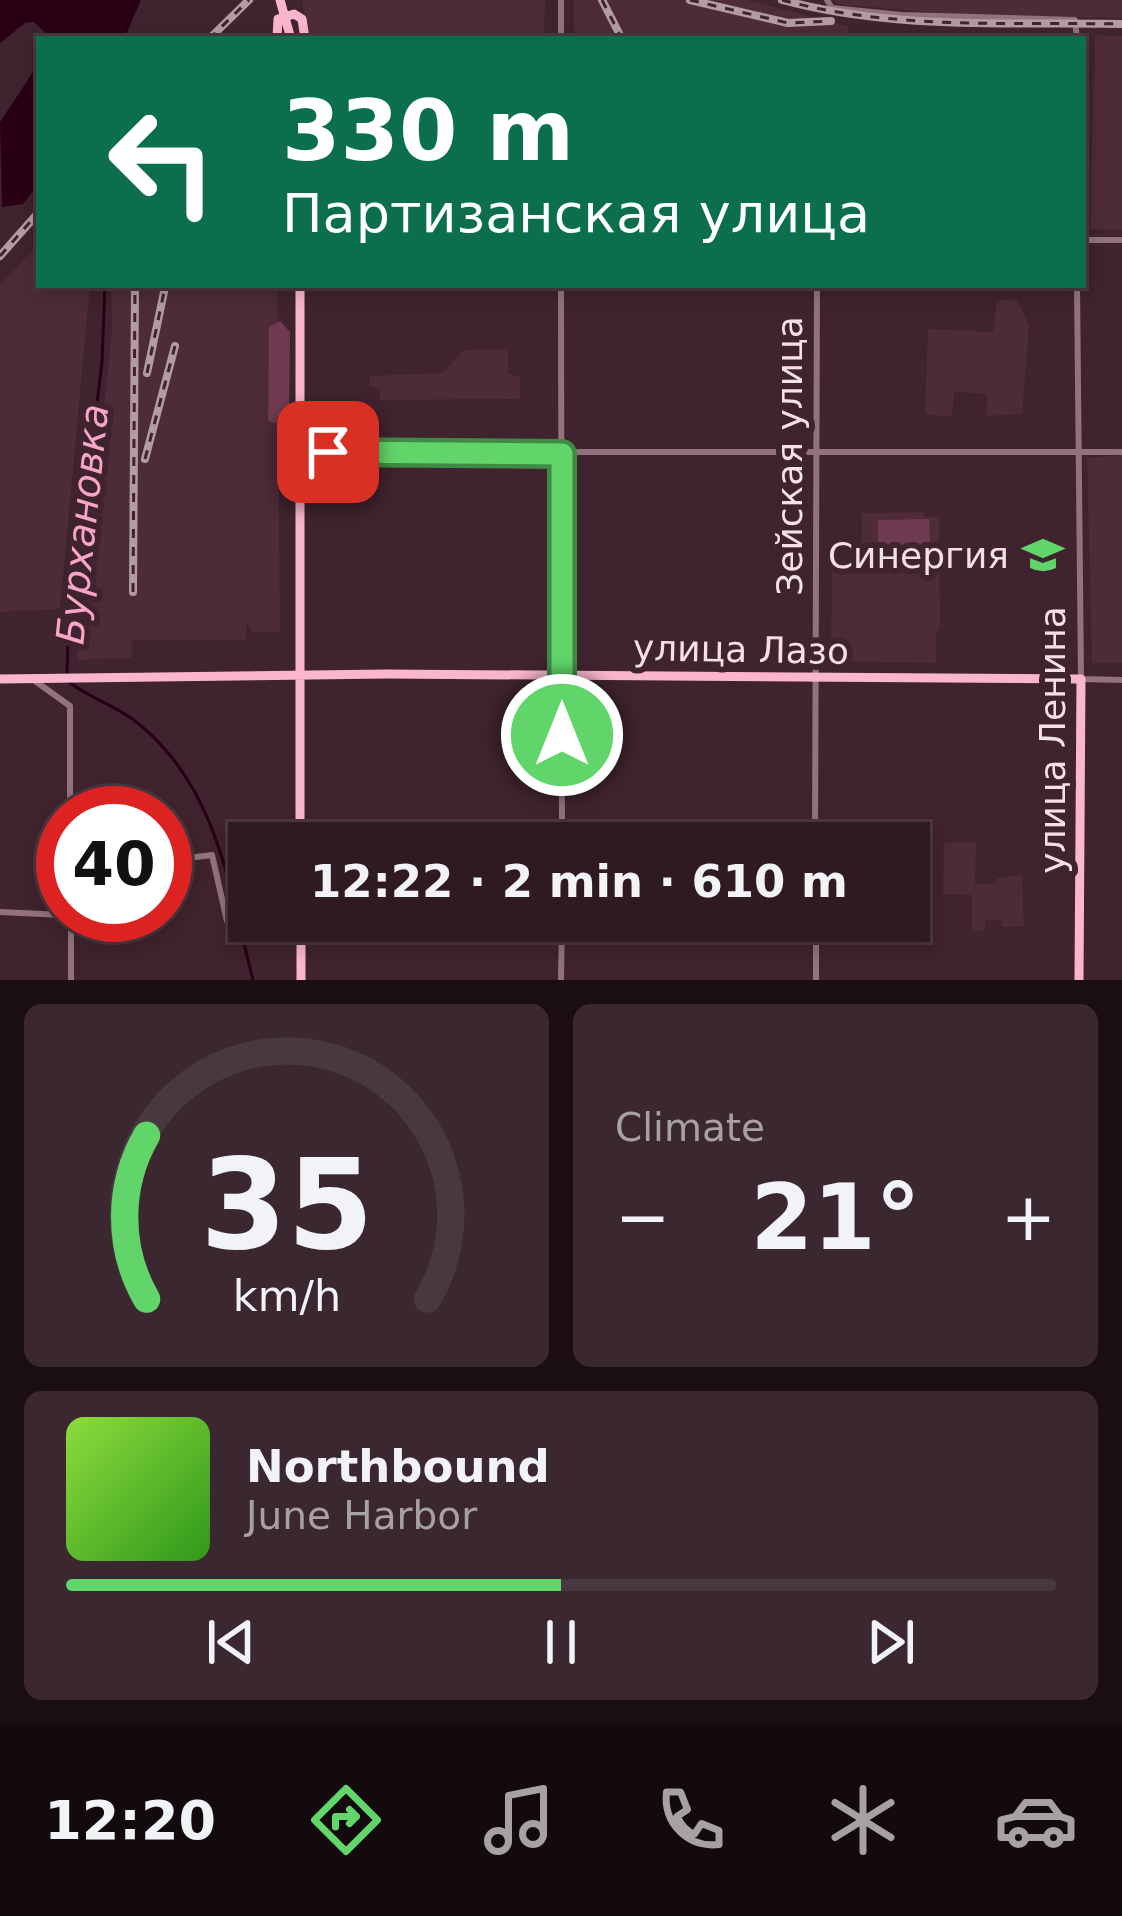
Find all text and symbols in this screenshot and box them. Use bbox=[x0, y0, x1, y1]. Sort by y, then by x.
text: 330 m bbox=[282, 82, 574, 180]
icon: left bbox=[84, 84, 240, 240]
text: Партизанская улица bbox=[282, 182, 870, 245]
street label: Зейская улица bbox=[769, 316, 810, 596]
pin bbox=[277, 401, 379, 503]
water label: Бурхановка bbox=[48, 402, 117, 646]
icon: arrive bbox=[295, 419, 361, 485]
school or university icon: Синергия bbox=[1020, 532, 1066, 578]
place label: Синергия bbox=[828, 535, 1009, 576]
street label: улица Ленина bbox=[1032, 606, 1073, 874]
street label: улица Лазо bbox=[633, 627, 849, 672]
position arrow bbox=[499, 672, 625, 798]
speed limit sign: 40 bbox=[36, 786, 192, 942]
text: 12:22 · 2 min · 610 m bbox=[310, 855, 848, 908]
text: Climate bbox=[615, 1105, 765, 1150]
text: 35 bbox=[200, 1132, 373, 1277]
text: 21° bbox=[750, 1165, 921, 1270]
text: − bbox=[615, 1179, 670, 1256]
text: + bbox=[1001, 1179, 1056, 1256]
text: km/h bbox=[232, 1270, 341, 1320]
text: Northbound bbox=[246, 1440, 550, 1493]
text: June Harbor bbox=[246, 1493, 477, 1538]
icon: previous bbox=[198, 1609, 264, 1675]
icon: pause bbox=[528, 1609, 594, 1675]
icon: next bbox=[858, 1609, 924, 1675]
icon: directions bbox=[304, 1778, 388, 1862]
icon: music bbox=[477, 1778, 561, 1862]
icon: phone bbox=[649, 1778, 733, 1862]
icon: climate bbox=[821, 1778, 905, 1862]
icon: car bbox=[994, 1778, 1078, 1862]
text: 12:20 bbox=[44, 1789, 216, 1852]

